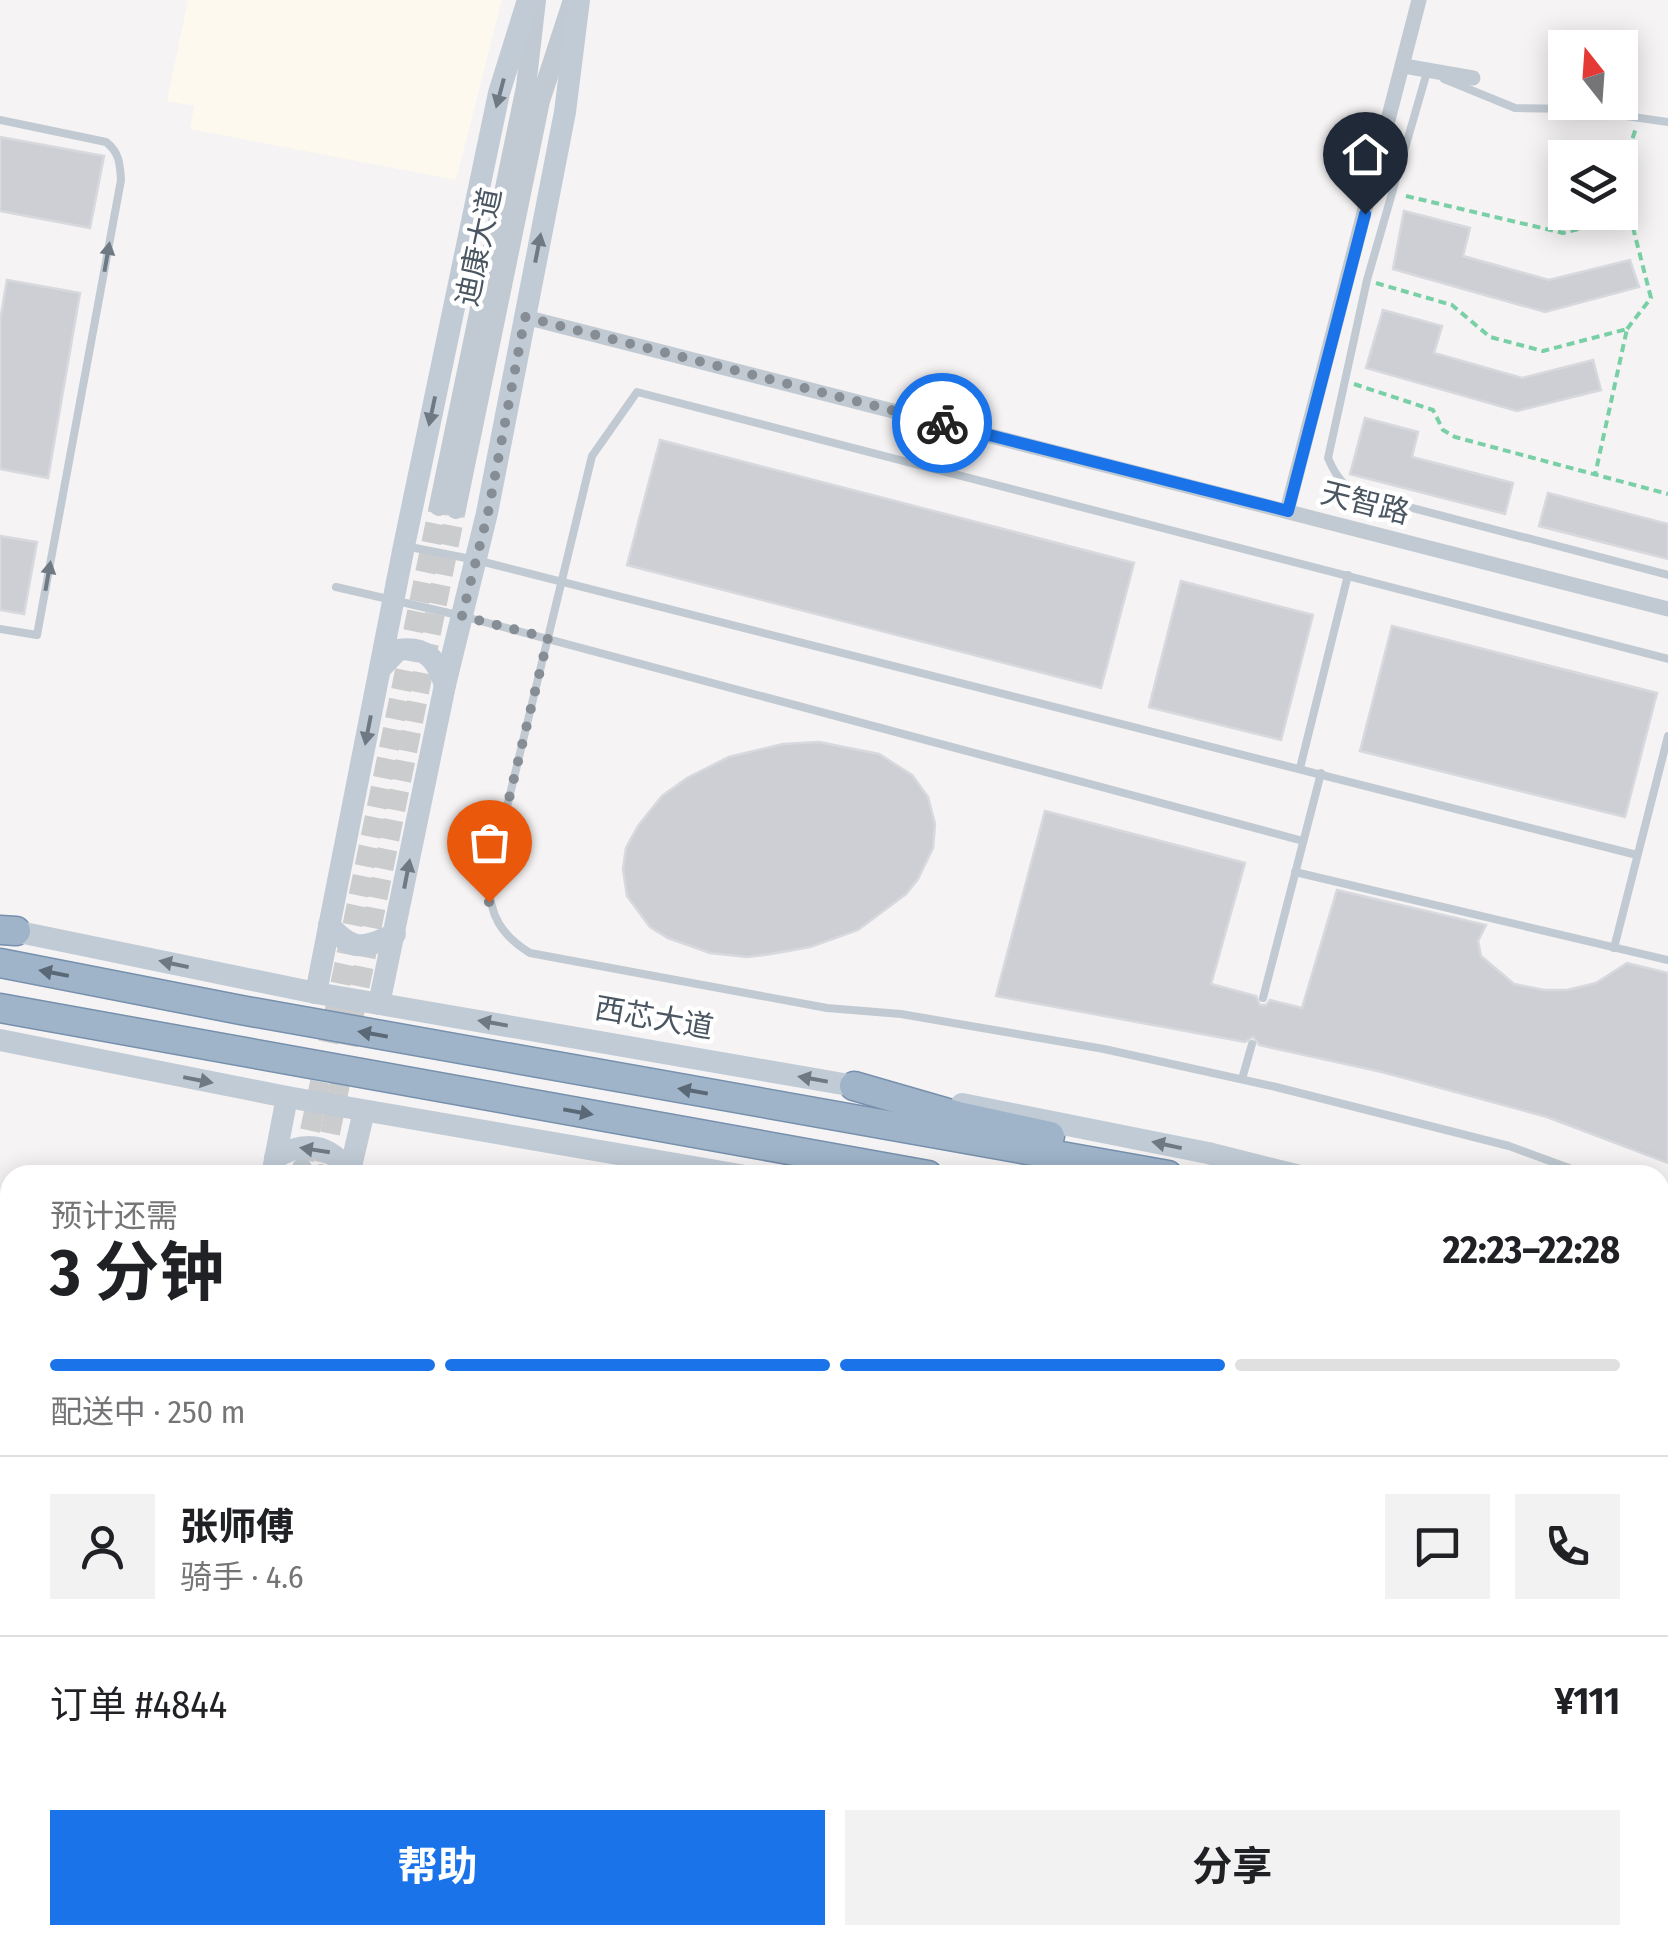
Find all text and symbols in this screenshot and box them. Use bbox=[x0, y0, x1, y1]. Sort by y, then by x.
north arrow bbox=[1548, 30, 1638, 120]
map controls bbox=[1548, 30, 1638, 230]
one-way arrow bbox=[492, 78, 508, 109]
pin bbox=[1323, 112, 1408, 215]
icon: home bbox=[1338, 127, 1393, 182]
button: layers bbox=[1548, 140, 1638, 230]
street label: 迪康大道 bbox=[449, 185, 509, 309]
one-way arrow bbox=[531, 232, 547, 263]
one-way arrow bbox=[100, 241, 115, 272]
courier bbox=[892, 373, 992, 473]
one-way arrow bbox=[424, 396, 440, 427]
icon: bike bbox=[915, 396, 970, 451]
street label: 天智路 bbox=[1317, 475, 1413, 531]
one-way arrow bbox=[41, 560, 56, 592]
one-way arrow bbox=[360, 715, 375, 746]
pin bbox=[447, 800, 532, 903]
icon: bag bbox=[462, 815, 517, 870]
one-way arrow bbox=[399, 859, 415, 890]
one-way arrow bbox=[158, 955, 189, 971]
one-way arrow bbox=[38, 965, 69, 981]
street label: 西芯大道 bbox=[592, 990, 716, 1046]
one-way arrow bbox=[477, 1015, 508, 1030]
one-way arrow bbox=[357, 1026, 388, 1041]
one-way arrow bbox=[797, 1071, 829, 1086]
one-way arrow bbox=[183, 1072, 214, 1088]
one-way arrow bbox=[677, 1082, 708, 1098]
one-way arrow bbox=[563, 1105, 594, 1120]
one-way arrow bbox=[1151, 1136, 1182, 1152]
one-way arrow bbox=[299, 1142, 331, 1157]
text: 预计还需 bbox=[50, 1197, 178, 1235]
text: 22:23–22:28 bbox=[1443, 1227, 1620, 1273]
text: 3 分钟 bbox=[50, 1234, 224, 1312]
text: 配送中 · 250 m bbox=[50, 1393, 245, 1431]
button: person bbox=[50, 1494, 155, 1599]
button: chat bbox=[1385, 1494, 1490, 1599]
button: phone bbox=[1515, 1494, 1620, 1599]
text: 张师傅 bbox=[180, 1504, 294, 1550]
text: 骑手 · 4.6 bbox=[180, 1558, 304, 1596]
text: ¥111 bbox=[1555, 1678, 1620, 1724]
text: 订单 #4844 bbox=[50, 1682, 227, 1728]
button: 帮助 bbox=[50, 1810, 825, 1925]
button: 分享 bbox=[845, 1810, 1620, 1925]

